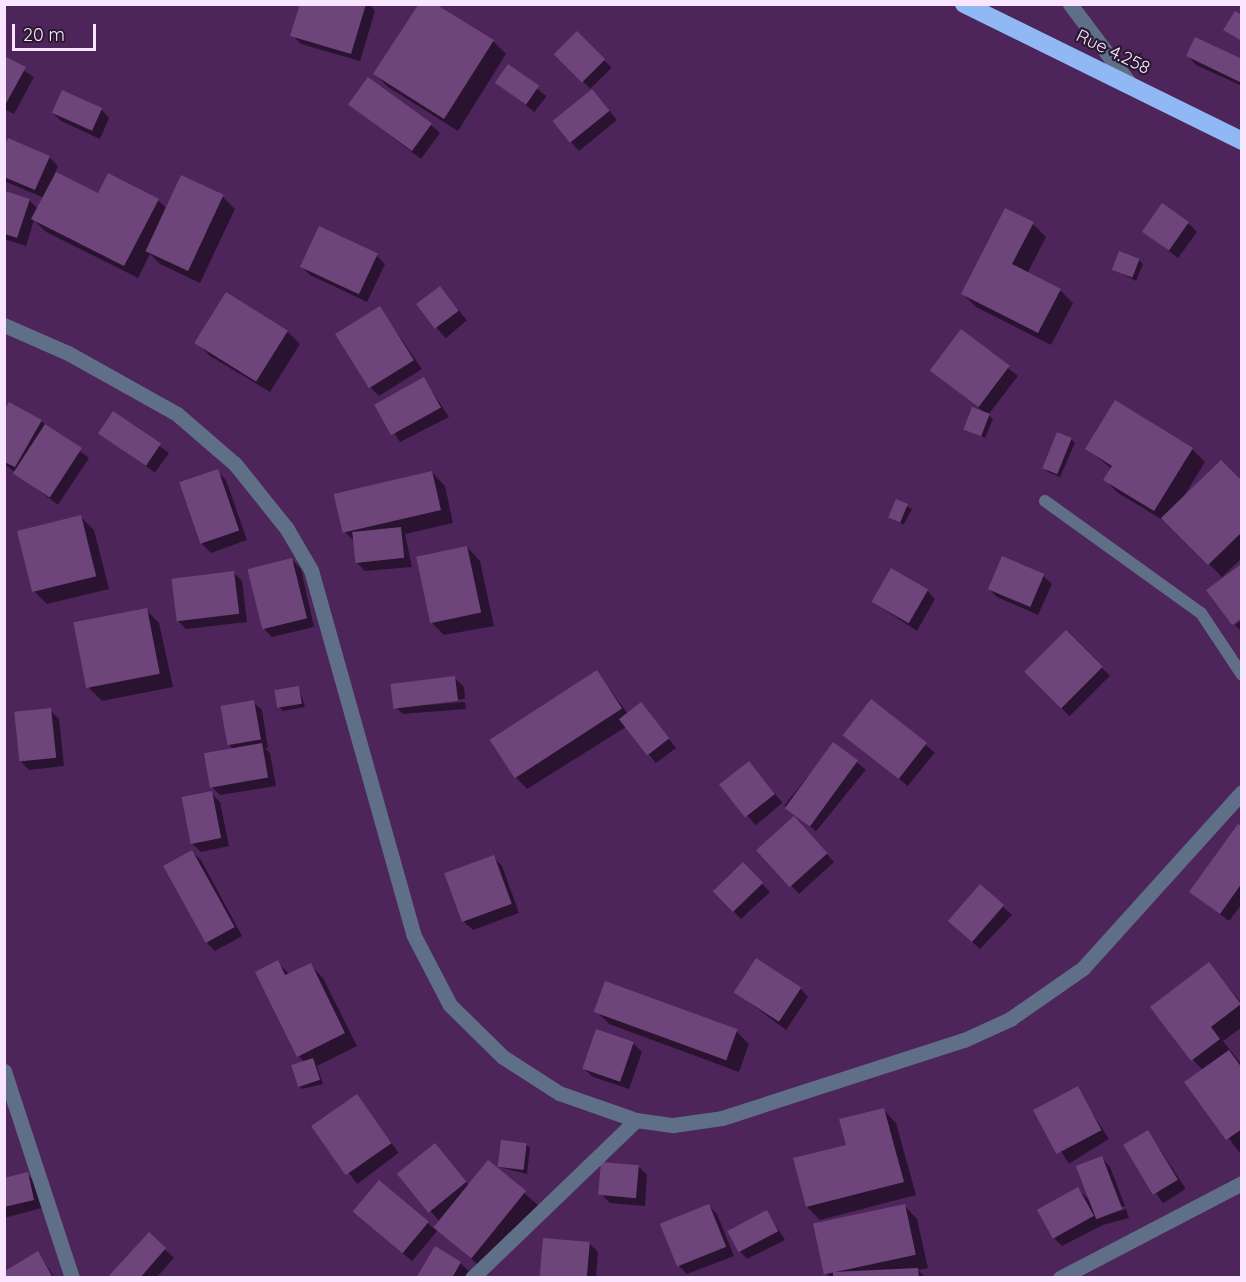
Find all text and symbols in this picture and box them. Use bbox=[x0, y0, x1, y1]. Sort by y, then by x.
scale bar bbox=[15, 12, 99, 50]
text: 20 m bbox=[23, 23, 65, 46]
street label: Rue 4.258 bbox=[1073, 25, 1153, 79]

